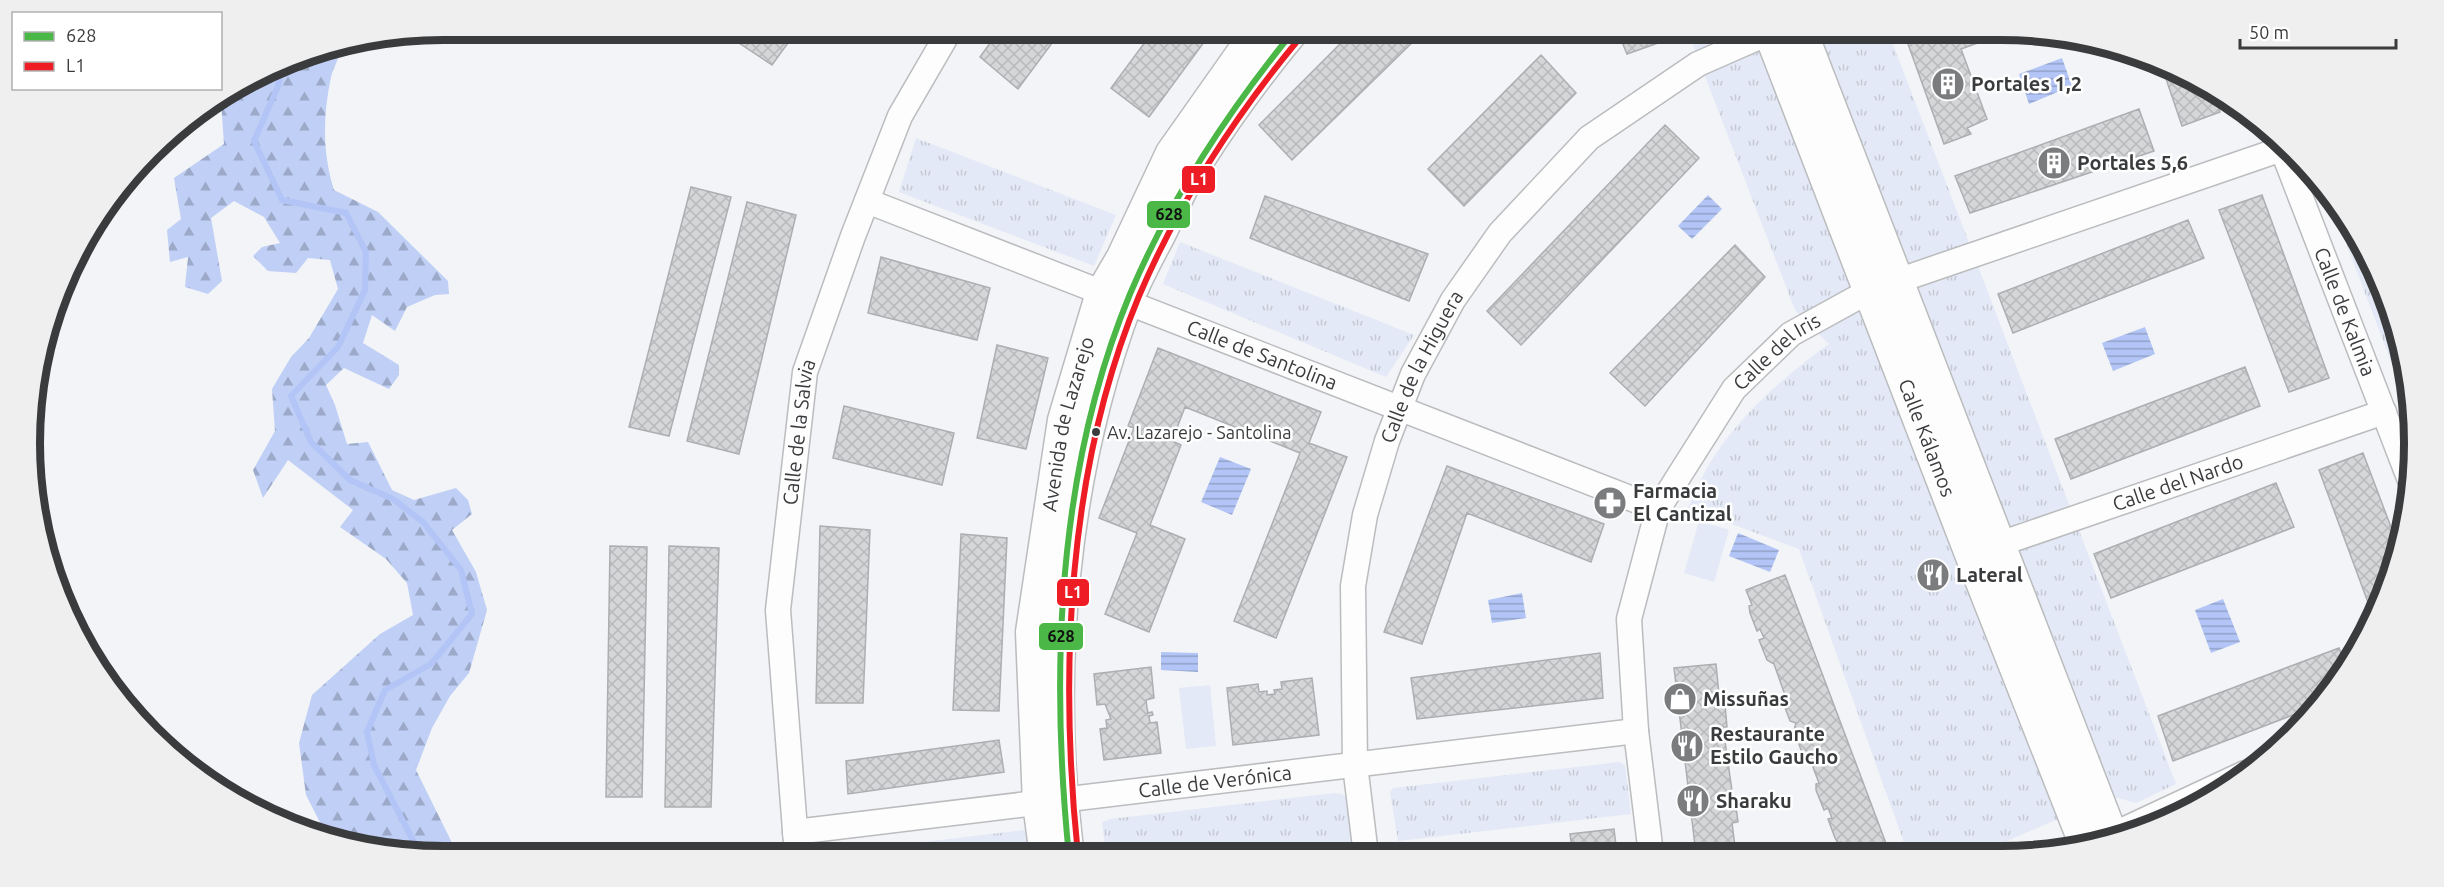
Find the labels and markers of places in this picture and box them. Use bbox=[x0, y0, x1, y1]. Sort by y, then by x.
building icon: Portales 1,2 bbox=[1930, 66, 1966, 102]
place label: Portales 1,2 bbox=[1971, 72, 2082, 95]
building icon: Portales 5,6 bbox=[2036, 145, 2072, 181]
place label: Portales 5,6 bbox=[2077, 151, 2188, 174]
place label: Av. Lazarejo - Santolina bbox=[1107, 422, 1291, 442]
marker: Av. Lazarejo - Santolina bbox=[1090, 426, 1102, 438]
place label: Farmacia El Cantizal bbox=[1633, 479, 1732, 525]
pharmacy icon: Farmacia El Cantizal bbox=[1592, 485, 1628, 521]
restaurant icon: Lateral bbox=[1915, 557, 1951, 593]
place label: Lateral bbox=[1956, 563, 2023, 586]
shop icon: Missuñas bbox=[1662, 681, 1698, 717]
place label: Missuñas bbox=[1703, 687, 1789, 710]
place label: Restaurante Estilo Gaucho bbox=[1710, 722, 1838, 768]
restaurant icon: Restaurante Estilo Gaucho bbox=[1669, 728, 1705, 764]
restaurant icon: Sharaku bbox=[1675, 783, 1711, 819]
place label: Sharaku bbox=[1716, 789, 1792, 812]

